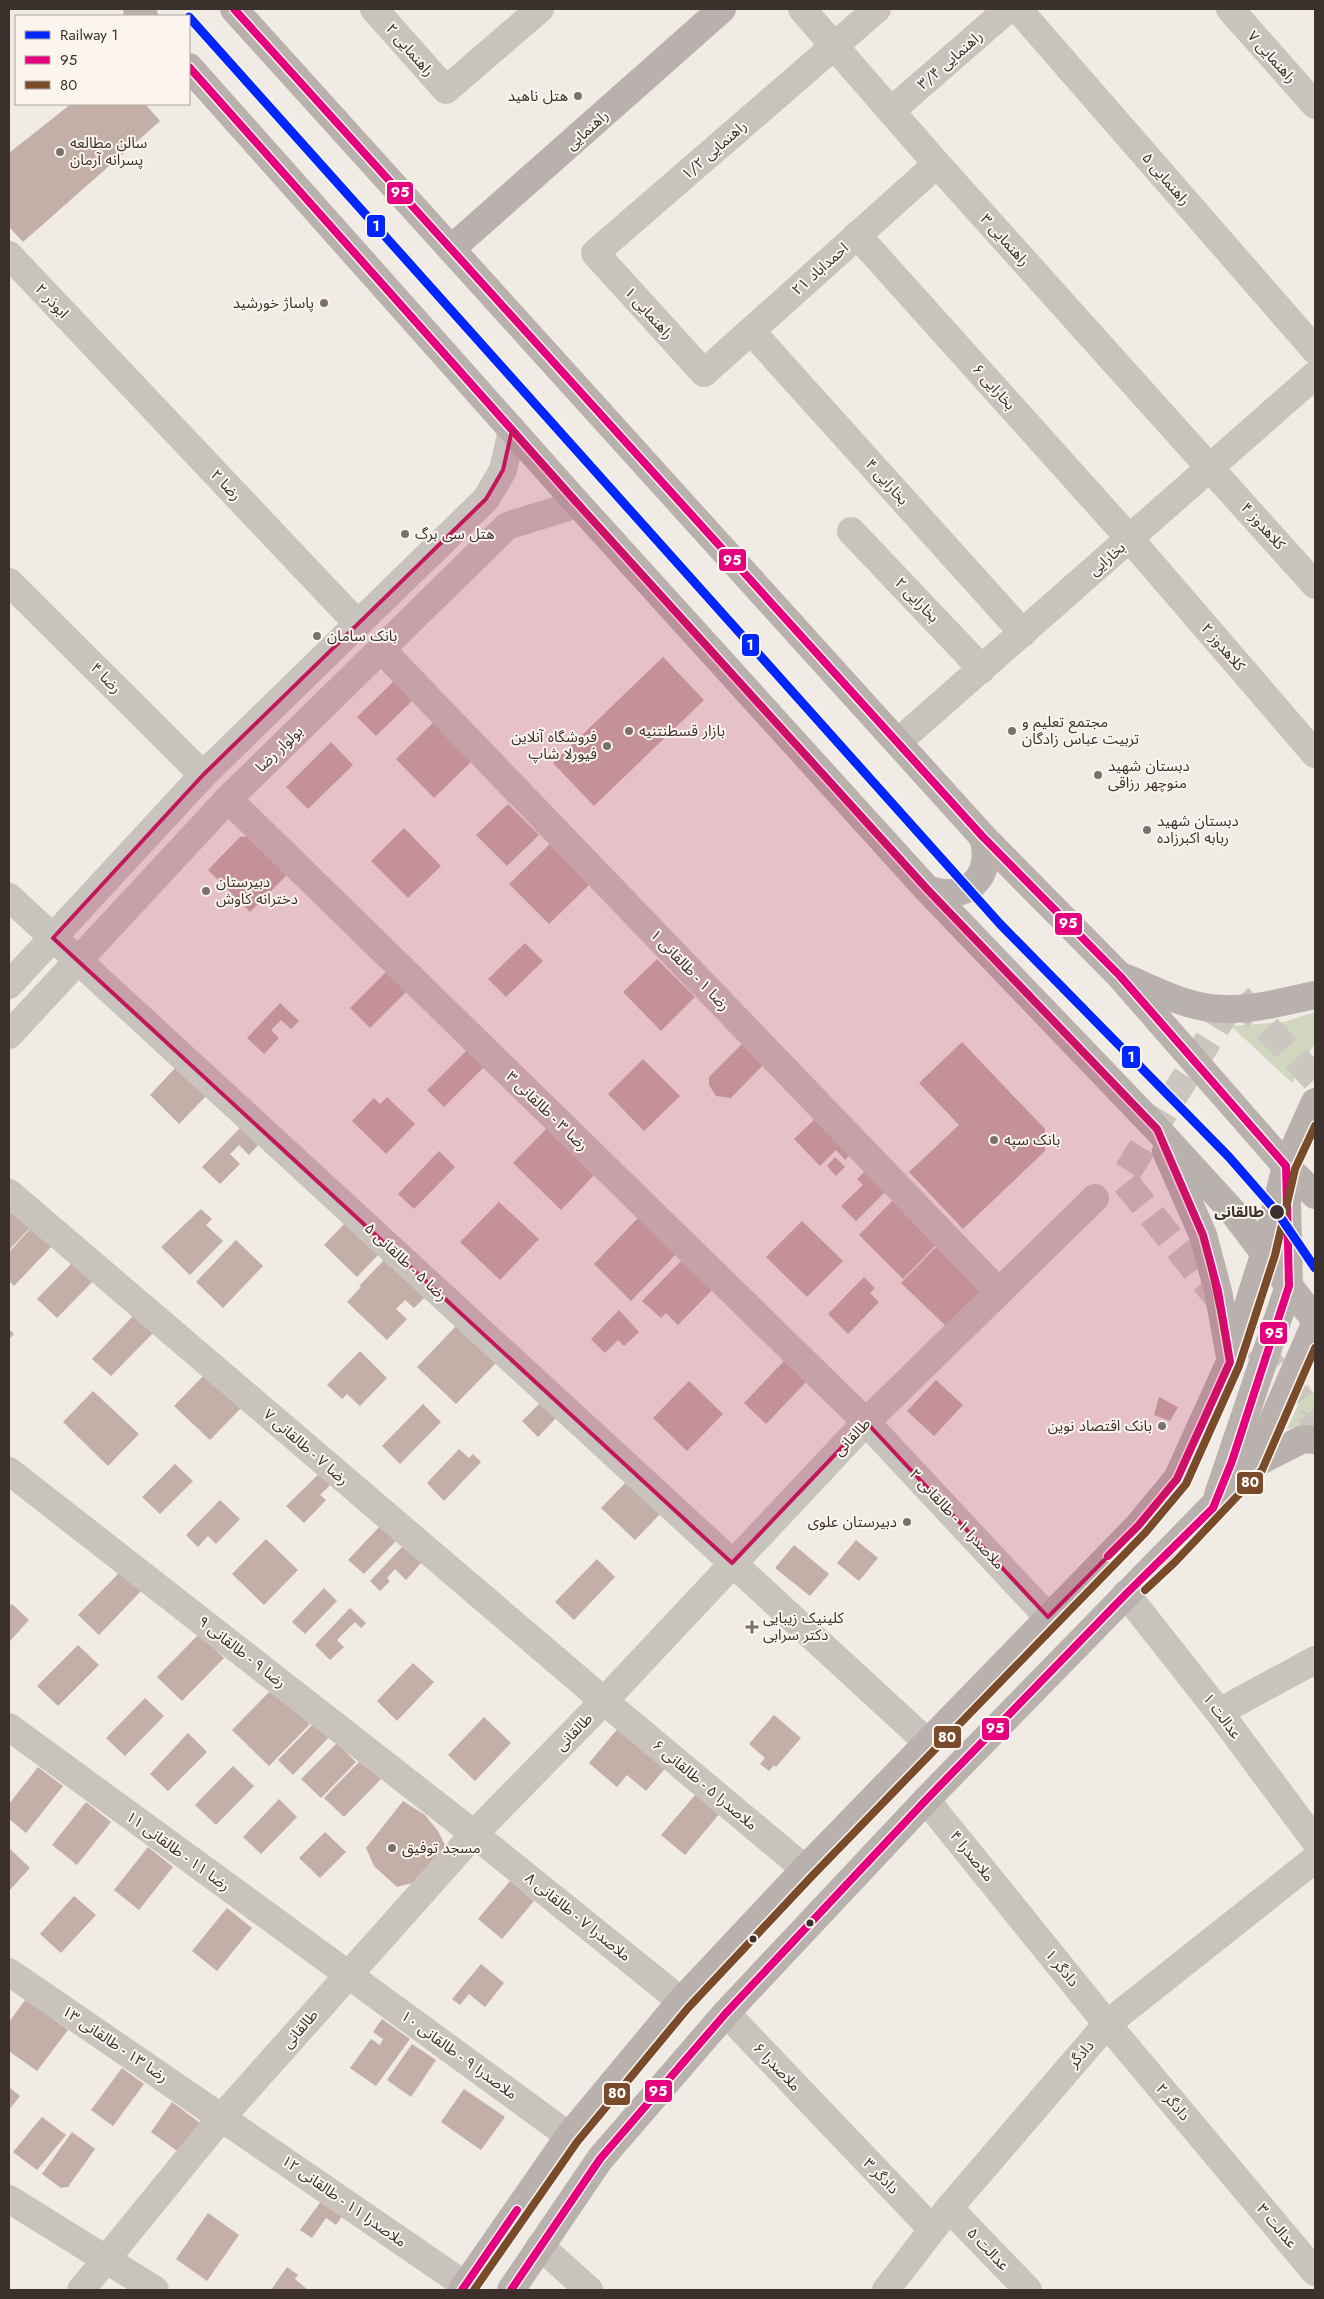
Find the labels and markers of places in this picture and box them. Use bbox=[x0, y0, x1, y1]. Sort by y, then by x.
place label: هتل ناهید bbox=[508, 85, 568, 107]
marker: هتل ناهید bbox=[572, 90, 584, 102]
place label: سالن مطالعه پسرانه آرمان bbox=[70, 132, 148, 171]
marker: سالن مطالعه پسرانه آرمان bbox=[54, 146, 66, 158]
place label: پاساژ خورشید bbox=[233, 292, 314, 314]
marker: پاساژ خورشید bbox=[318, 297, 330, 309]
place label: هتل سی برگ bbox=[415, 523, 495, 545]
marker: هتل سی برگ bbox=[399, 528, 411, 540]
place label: بانک سامان bbox=[327, 625, 397, 647]
marker: بانک سامان bbox=[311, 630, 323, 642]
place label: مجتمع تعلیم و تربیت عباس زادگان bbox=[1022, 711, 1139, 750]
place label: بازار قسطنتنیه bbox=[639, 720, 725, 742]
marker: بازار قسطنتنیه bbox=[623, 725, 635, 737]
marker: مجتمع تعلیم و تربیت عباس زادگان bbox=[1006, 725, 1018, 737]
place label: فروشگاه آنلاین فیورلا شاپ bbox=[511, 726, 597, 765]
marker: فروشگاه آنلاین فیورلا شاپ bbox=[601, 740, 613, 752]
place label: دبستان شهید منوچهر رزاقی bbox=[1108, 755, 1190, 794]
marker: دبستان شهید منوچهر رزاقی bbox=[1092, 769, 1104, 781]
place label: دبستان شهید ربابه اکبرزاده bbox=[1157, 810, 1239, 849]
marker: دبستان شهید ربابه اکبرزاده bbox=[1141, 824, 1153, 836]
place label: دبیرستان دخترانه کاوش bbox=[216, 871, 298, 910]
marker: دبیرستان دخترانه کاوش bbox=[200, 885, 212, 897]
place label: بانک سپه bbox=[1004, 1129, 1060, 1151]
marker: بانک سپه bbox=[988, 1134, 1000, 1146]
place label: طالقانی bbox=[1214, 1201, 1264, 1223]
marker: طالقانی bbox=[1268, 1203, 1286, 1221]
place label: بانک اقتصاد نوین bbox=[1048, 1415, 1152, 1437]
marker: بانک اقتصاد نوین bbox=[1156, 1420, 1168, 1432]
place label: دبیرستان علوی bbox=[808, 1511, 897, 1533]
marker: دبیرستان علوی bbox=[901, 1516, 913, 1528]
place label: کلینیک زیبایی دکتر سرابی bbox=[763, 1607, 845, 1646]
marker: کلینیک زیبایی دکتر سرابی bbox=[745, 1620, 759, 1634]
place label: مسجد توفیق bbox=[402, 1837, 481, 1859]
marker: مسجد توفیق bbox=[386, 1842, 398, 1854]
unlabelled marker bbox=[805, 1918, 815, 1928]
unlabelled marker bbox=[748, 1934, 758, 1944]

